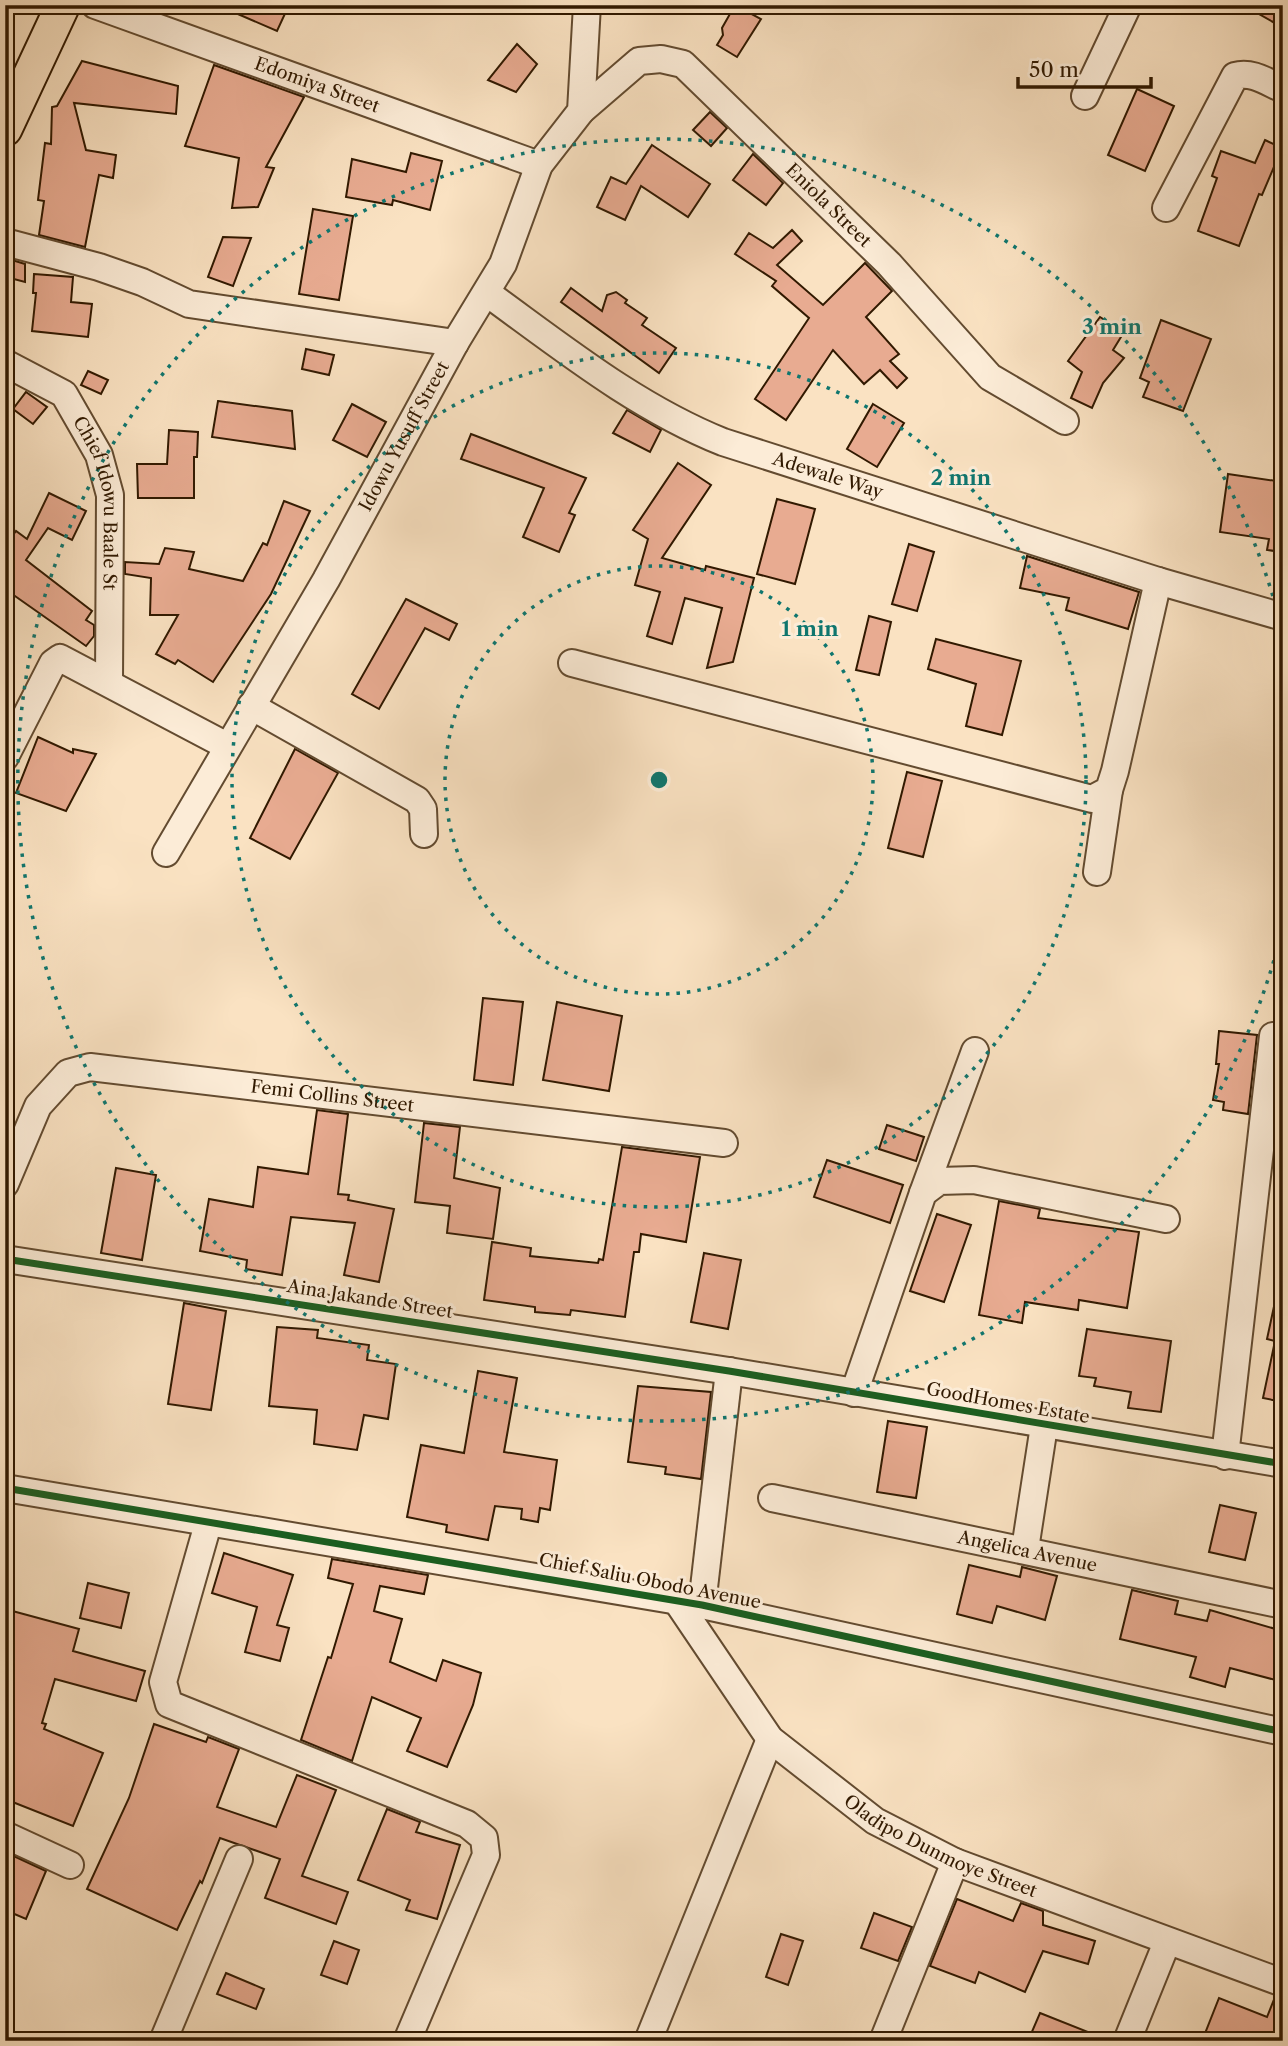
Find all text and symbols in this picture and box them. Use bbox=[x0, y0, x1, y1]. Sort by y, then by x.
scale bar bbox=[1018, 46, 1152, 90]
street label: Edomiya Street bbox=[252, 52, 383, 118]
text: 50 m bbox=[1029, 57, 1079, 82]
street label: Eniola Street bbox=[781, 159, 876, 252]
text: 3 min bbox=[1082, 314, 1143, 339]
street label: Idowu Yusuff Street bbox=[354, 357, 454, 515]
street label: Chief Idowu Baale St bbox=[68, 412, 121, 591]
street label: Adewale Way bbox=[769, 447, 887, 504]
text: 2 min bbox=[931, 465, 992, 490]
text: 1 min bbox=[781, 616, 839, 641]
centre of rings bbox=[647, 768, 671, 792]
street label: Femi Collins Street bbox=[249, 1075, 416, 1117]
street label: Aina Jakande Street bbox=[285, 1275, 455, 1323]
street label: GoodHomes Estate bbox=[925, 1378, 1091, 1428]
street label: Angelica Avenue bbox=[955, 1526, 1099, 1577]
street label: Chief Saliu Obodo Avenue bbox=[537, 1549, 763, 1613]
street label: Oladipo Dunmoye Street bbox=[839, 1790, 1041, 1902]

